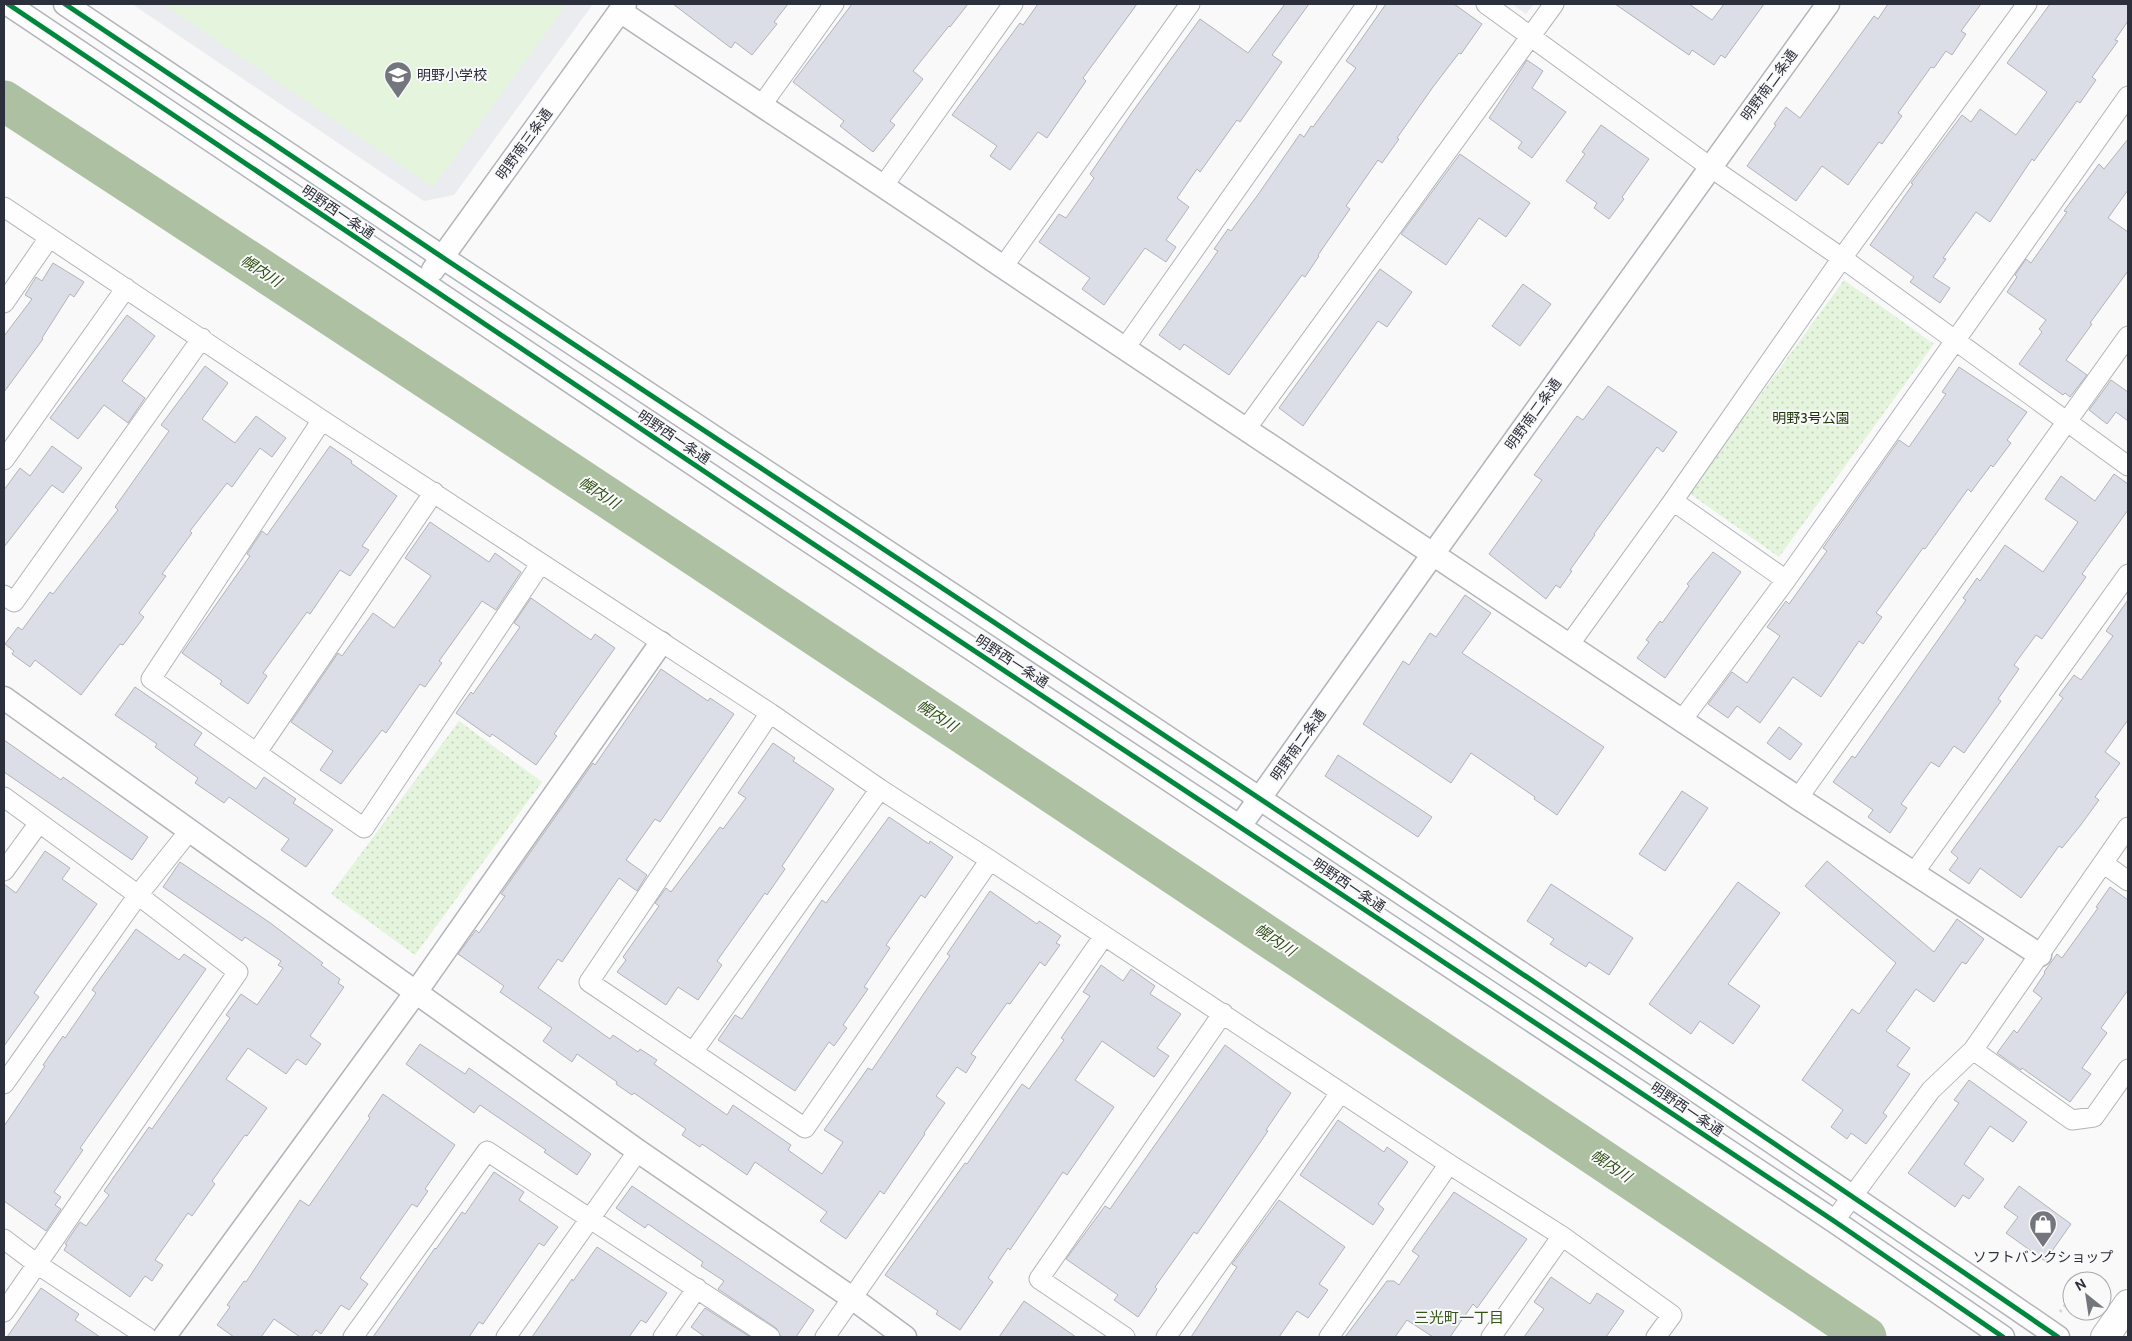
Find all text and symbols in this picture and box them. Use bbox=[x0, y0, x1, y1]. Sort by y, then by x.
street label: 明野南二条通 bbox=[1737, 46, 1801, 124]
school or university icon: 明野小学校 bbox=[383, 60, 413, 99]
place label: 明野小学校 bbox=[417, 66, 487, 84]
street label: 明野南三条通 bbox=[492, 105, 556, 183]
street label: 明野西一条通 bbox=[298, 181, 378, 243]
water label: 幌内川 bbox=[237, 251, 286, 292]
street label: 明野南二条通 bbox=[1501, 375, 1565, 453]
street label: 明野西一条通 bbox=[634, 406, 714, 468]
park label: 明野3号公園 bbox=[1772, 409, 1850, 427]
water label: 幌内川 bbox=[575, 473, 624, 514]
street label: 明野西一条通 bbox=[972, 631, 1052, 691]
water label: 幌内川 bbox=[913, 696, 962, 737]
street label: 明野南二条通 bbox=[1267, 705, 1329, 785]
street label: 明野西一条通 bbox=[1309, 854, 1389, 916]
water label: 幌内川 bbox=[1251, 920, 1300, 961]
street label: 明野西一条通 bbox=[1647, 1078, 1727, 1140]
water label: 幌内川 bbox=[1587, 1146, 1636, 1187]
shop icon: ソフトバンクショップ bbox=[2028, 1209, 2058, 1248]
place label: ソフトバンクショップ bbox=[1973, 1248, 2113, 1266]
north arrow bbox=[2062, 1271, 2112, 1321]
text: N bbox=[2072, 1274, 2089, 1295]
district label: 三光町一丁目 bbox=[1414, 1309, 1504, 1327]

